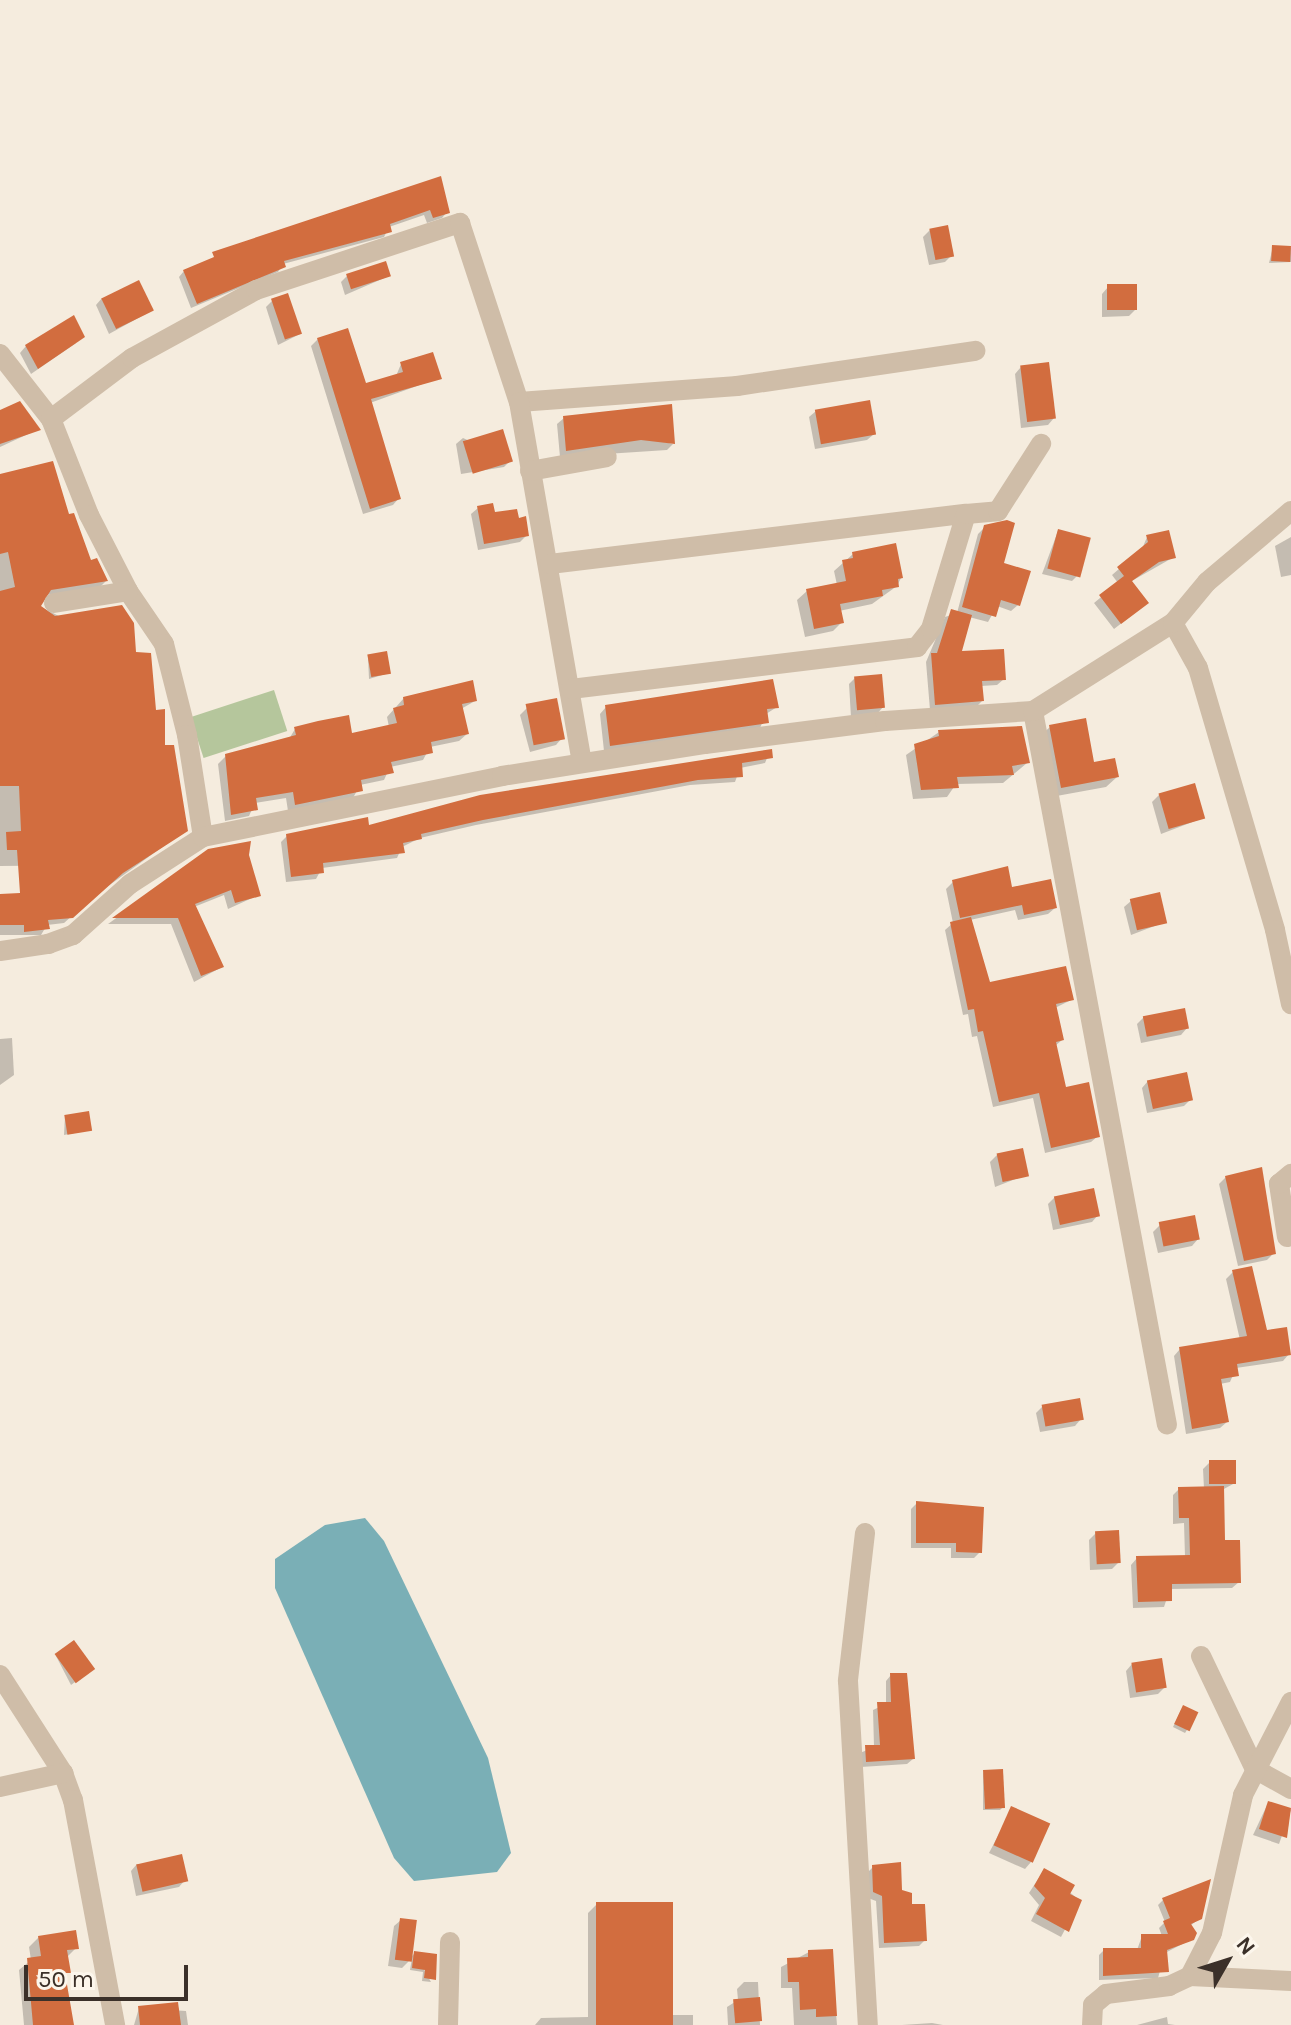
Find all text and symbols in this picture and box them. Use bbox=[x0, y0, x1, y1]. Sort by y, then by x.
north arrow bbox=[1187, 1921, 1267, 2001]
text: N bbox=[1231, 1932, 1261, 1960]
scale bar bbox=[28, 1949, 192, 1999]
text: 50 m bbox=[38, 1965, 94, 1993]

